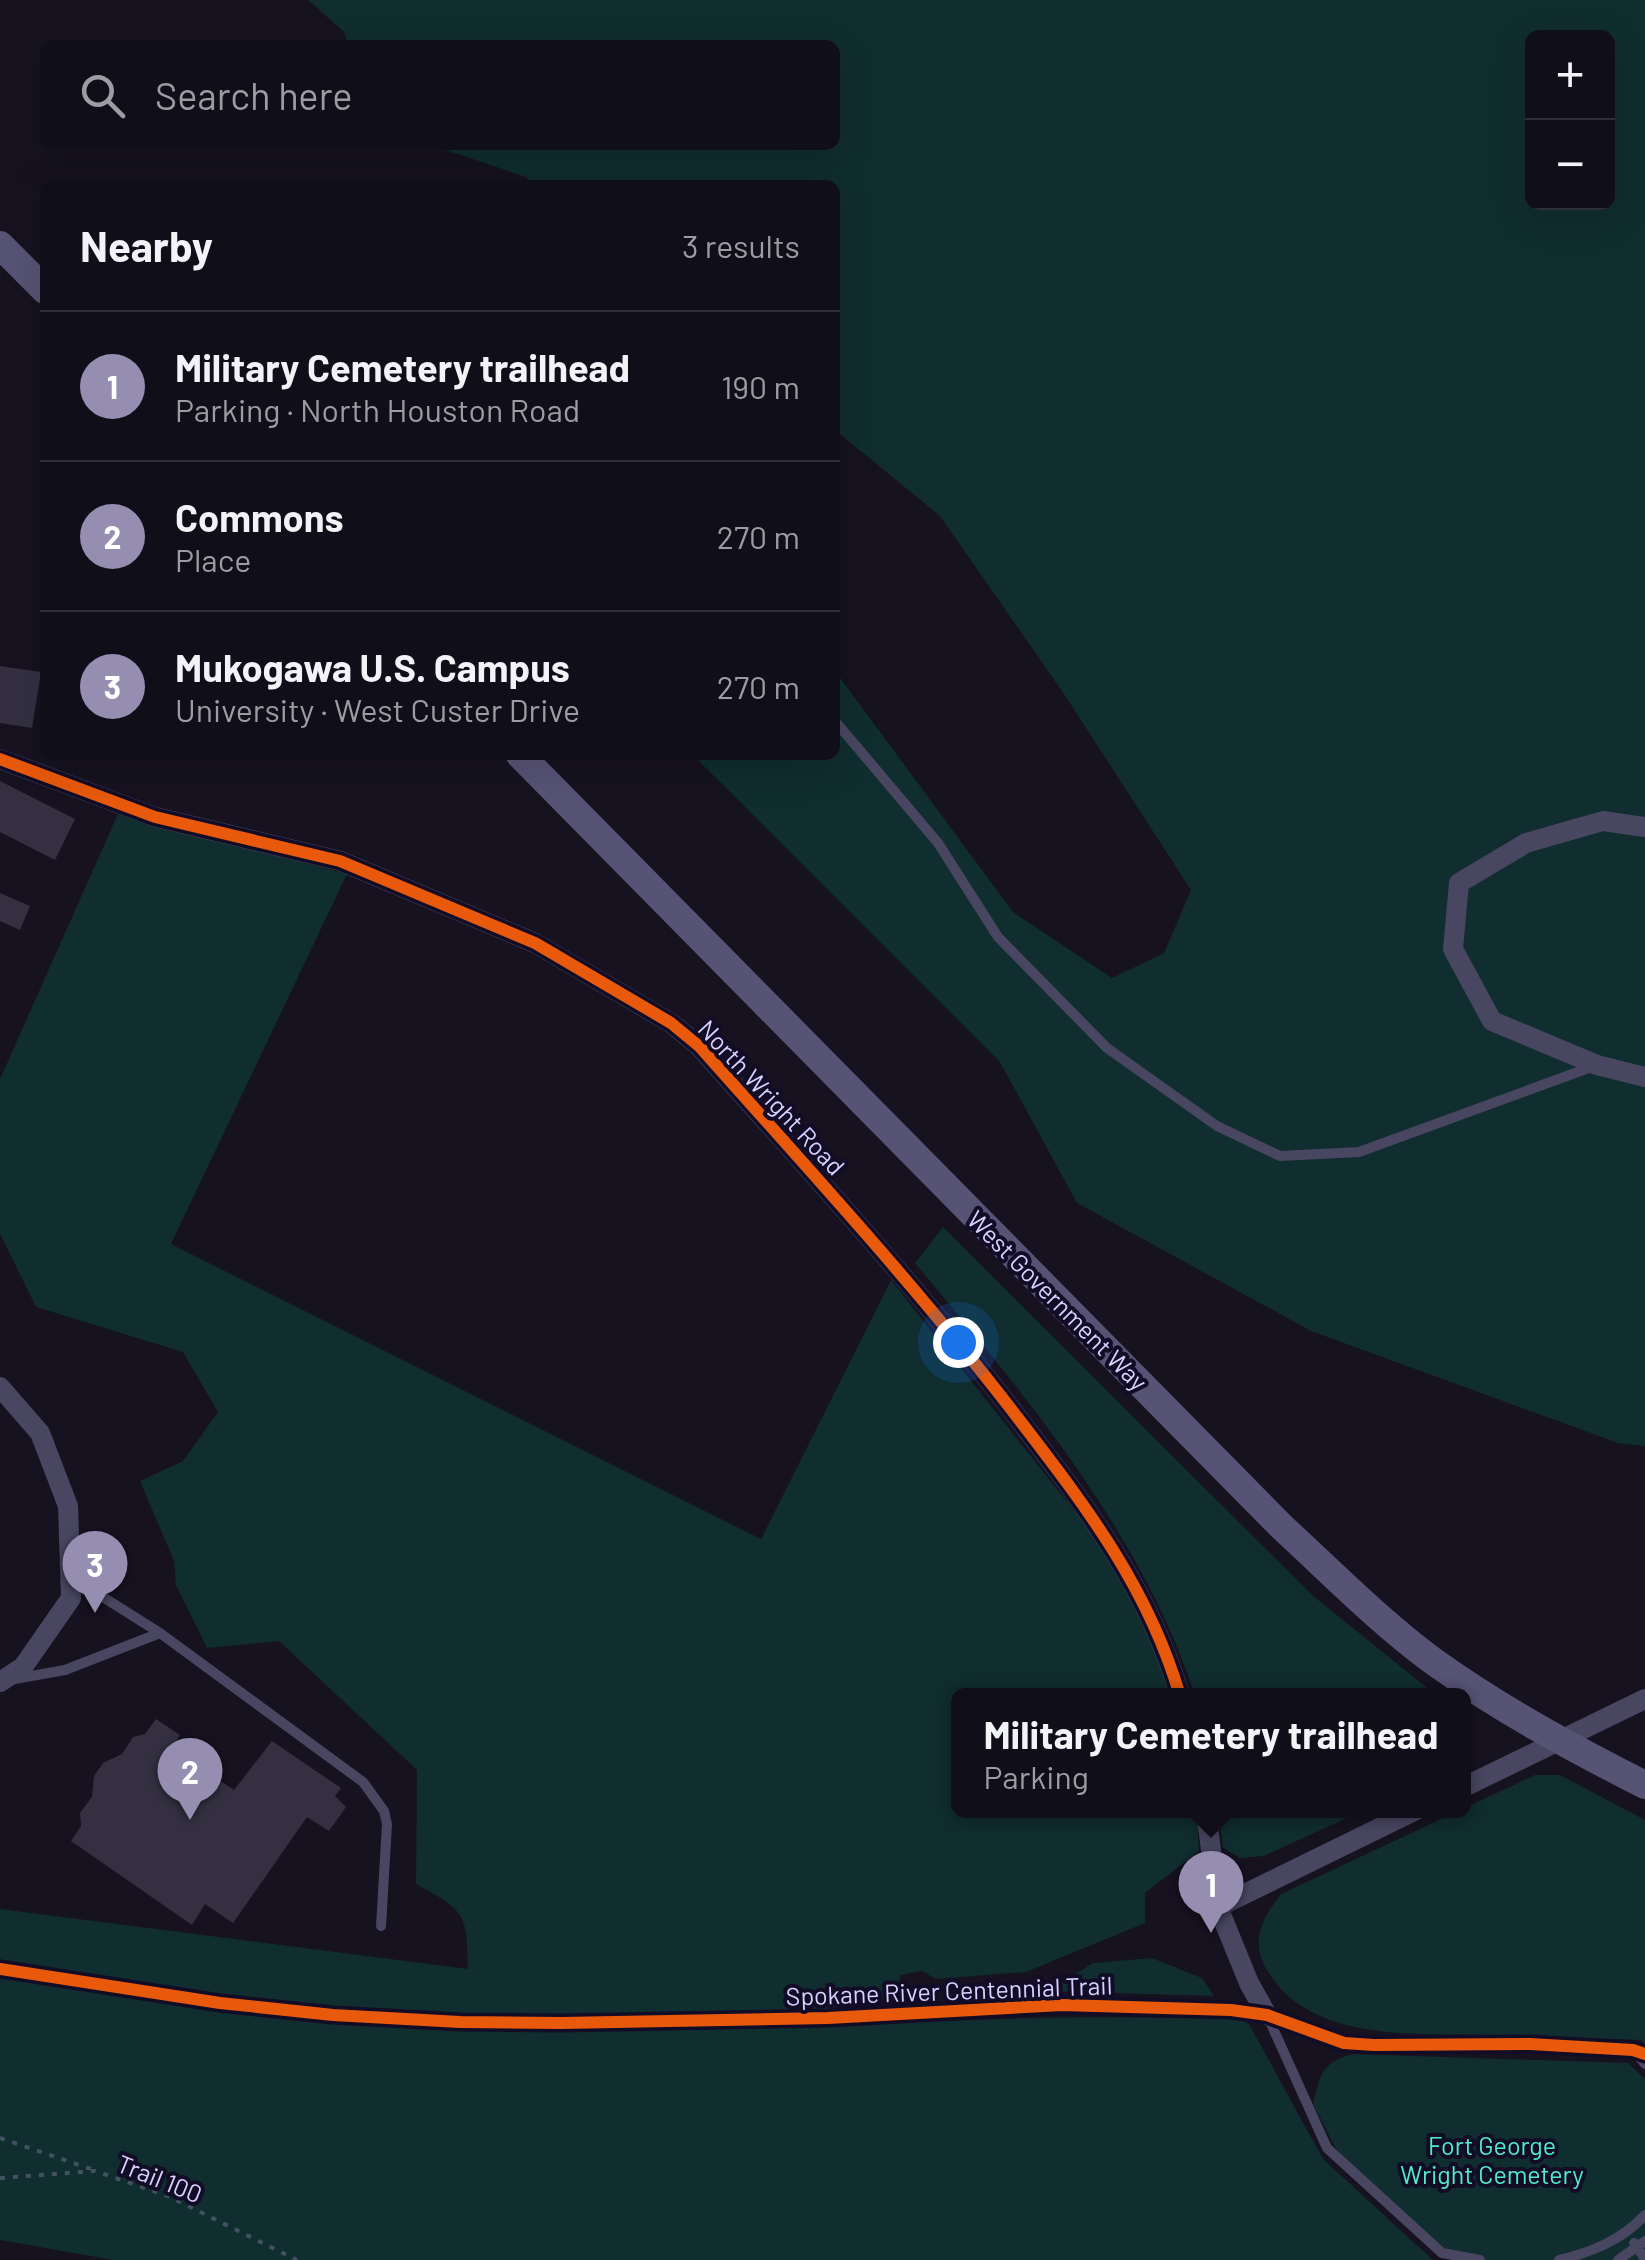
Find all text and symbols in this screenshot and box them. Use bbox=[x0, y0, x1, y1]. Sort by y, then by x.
map controls bbox=[1525, 30, 1615, 210]
button: + bbox=[1525, 30, 1615, 120]
search box bbox=[40, 40, 840, 150]
icon: search bbox=[75, 68, 130, 123]
text: Search here bbox=[155, 72, 353, 118]
button: − bbox=[1525, 120, 1615, 210]
text: Nearby bbox=[80, 220, 213, 270]
text: 3 results bbox=[682, 226, 800, 264]
text: Military Cemetery trailhead bbox=[175, 344, 630, 390]
text: 1 bbox=[107, 367, 118, 405]
text: 190 m bbox=[721, 367, 800, 405]
text: Parking · North Houston Road bbox=[175, 390, 580, 428]
text: Commons bbox=[175, 494, 344, 540]
text: 2 bbox=[104, 517, 121, 555]
text: 270 m bbox=[717, 517, 800, 555]
text: Place bbox=[175, 540, 251, 578]
text: Mukogawa U.S. Campus bbox=[175, 644, 570, 690]
text: 3 bbox=[104, 667, 121, 705]
text: 270 m bbox=[717, 667, 800, 705]
text: University · West Custer Drive bbox=[175, 690, 580, 728]
street label: North Wright Road bbox=[692, 1013, 852, 1181]
street label: West Government Way bbox=[962, 1204, 1154, 1396]
your location bbox=[933, 1317, 984, 1368]
pin: 3 bbox=[62, 1530, 128, 1613]
popup bbox=[951, 1688, 1471, 1818]
text: Military Cemetery trailhead bbox=[983, 1711, 1439, 1757]
pin: 2 bbox=[158, 1738, 222, 1820]
text: Parking bbox=[983, 1757, 1089, 1795]
pin: 1 bbox=[1178, 1850, 1244, 1933]
street label: Spokane River Centennial Trail bbox=[785, 1969, 1113, 2011]
park label: Fort George Wright Cemetery bbox=[1400, 2130, 1584, 2189]
street label: Trail 100 bbox=[113, 2147, 207, 2209]

